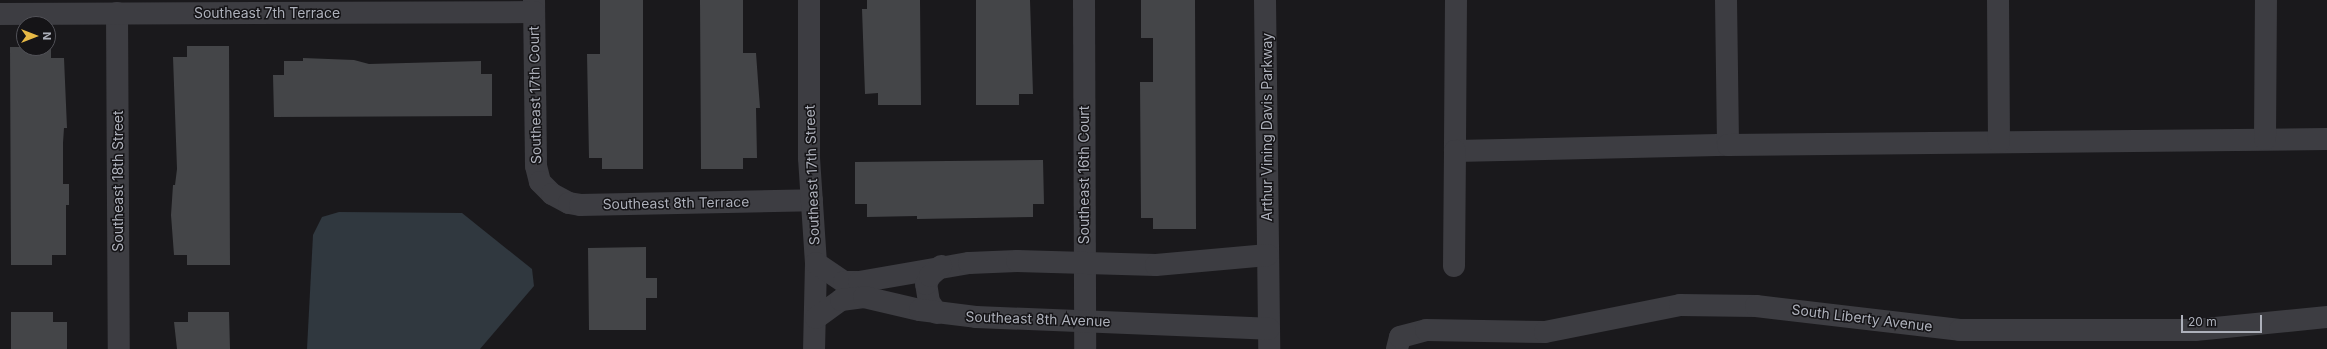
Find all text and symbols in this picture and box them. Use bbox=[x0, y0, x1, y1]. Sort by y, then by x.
street label: Southeast 7th Terrace bbox=[194, 5, 340, 21]
north arrow bbox=[16, 16, 56, 56]
street label: Southeast 17th Court bbox=[525, 26, 545, 164]
text: N bbox=[40, 32, 54, 40]
street label: Arthur Vining Davis Parkway bbox=[1259, 33, 1275, 221]
street label: Southeast 17th Street bbox=[801, 105, 823, 245]
street label: Southeast 16th Court bbox=[1076, 106, 1092, 244]
street label: Southeast 18th Street bbox=[110, 110, 126, 252]
street label: Southeast 8th Terrace bbox=[602, 193, 750, 213]
street label: South Liberty Avenue bbox=[1791, 301, 1933, 335]
scale bar bbox=[2183, 307, 2264, 333]
street label: Southeast 8th Avenue bbox=[965, 308, 1111, 330]
text: 20 m bbox=[2188, 314, 2217, 329]

